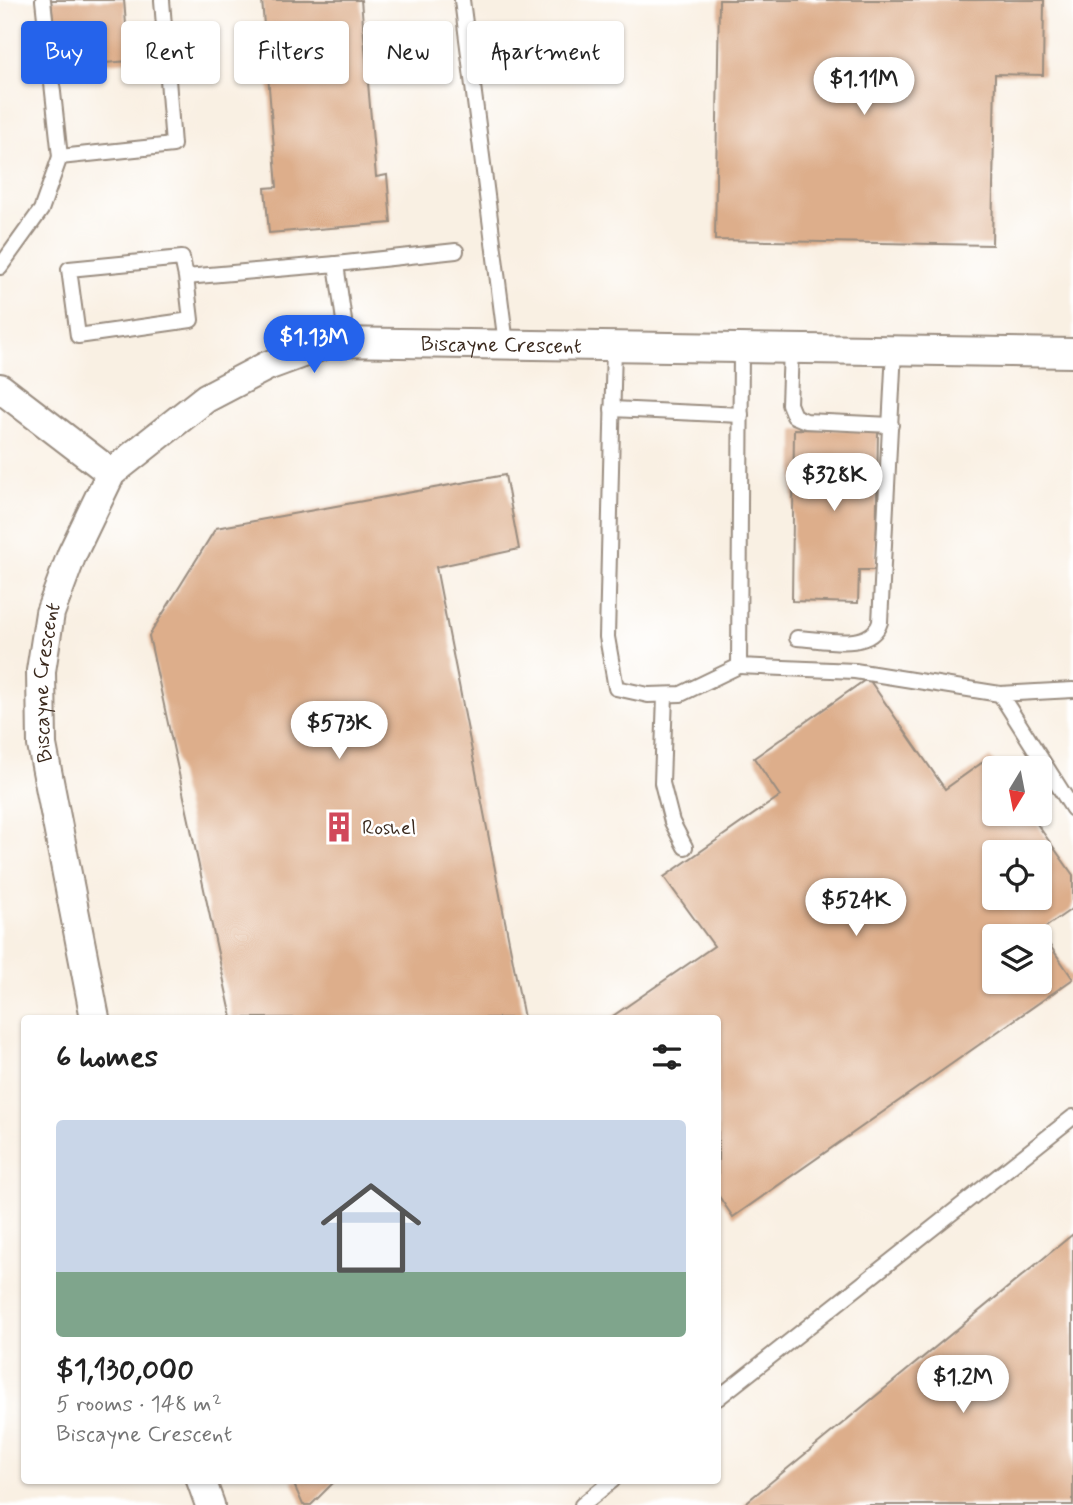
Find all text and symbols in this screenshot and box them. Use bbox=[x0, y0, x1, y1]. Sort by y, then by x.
chip: Buy bbox=[21, 21, 107, 84]
chip: Rent bbox=[121, 21, 220, 84]
chip: Filters bbox=[234, 21, 349, 84]
chip: New bbox=[363, 21, 453, 84]
chip: Apartment bbox=[467, 21, 624, 84]
pin: $1.11M bbox=[807, 58, 921, 117]
text: $1.11M bbox=[830, 65, 898, 95]
pin: $1.13M bbox=[257, 316, 371, 375]
text: $1.13M bbox=[280, 323, 348, 353]
street label: Biscayne Crescent bbox=[420, 330, 582, 361]
pin: $328K bbox=[785, 454, 883, 513]
text: $328K bbox=[802, 461, 866, 491]
street label: Biscayne Crescent bbox=[28, 598, 68, 765]
pin: $573K bbox=[290, 702, 388, 761]
text: $573K bbox=[307, 709, 371, 739]
north arrow bbox=[982, 756, 1052, 826]
map controls bbox=[982, 756, 1052, 994]
building icon: Roshel bbox=[322, 810, 356, 844]
place label: Roshel bbox=[362, 814, 416, 842]
button: locate bbox=[982, 840, 1052, 910]
pin: $524K bbox=[807, 878, 905, 938]
text: $524K bbox=[821, 886, 891, 916]
button: layers bbox=[982, 924, 1052, 994]
text: 6 homes bbox=[56, 1038, 158, 1077]
icon: filters bbox=[648, 1038, 686, 1076]
icon: home bbox=[308, 1165, 434, 1291]
text: $1,130,000 bbox=[56, 1351, 194, 1390]
pin: $1.2M bbox=[914, 1356, 1012, 1415]
text: $1.2M bbox=[933, 1363, 993, 1393]
text: 5 rooms · 148 m² bbox=[56, 1390, 222, 1420]
text: Biscayne Crescent bbox=[56, 1420, 232, 1450]

